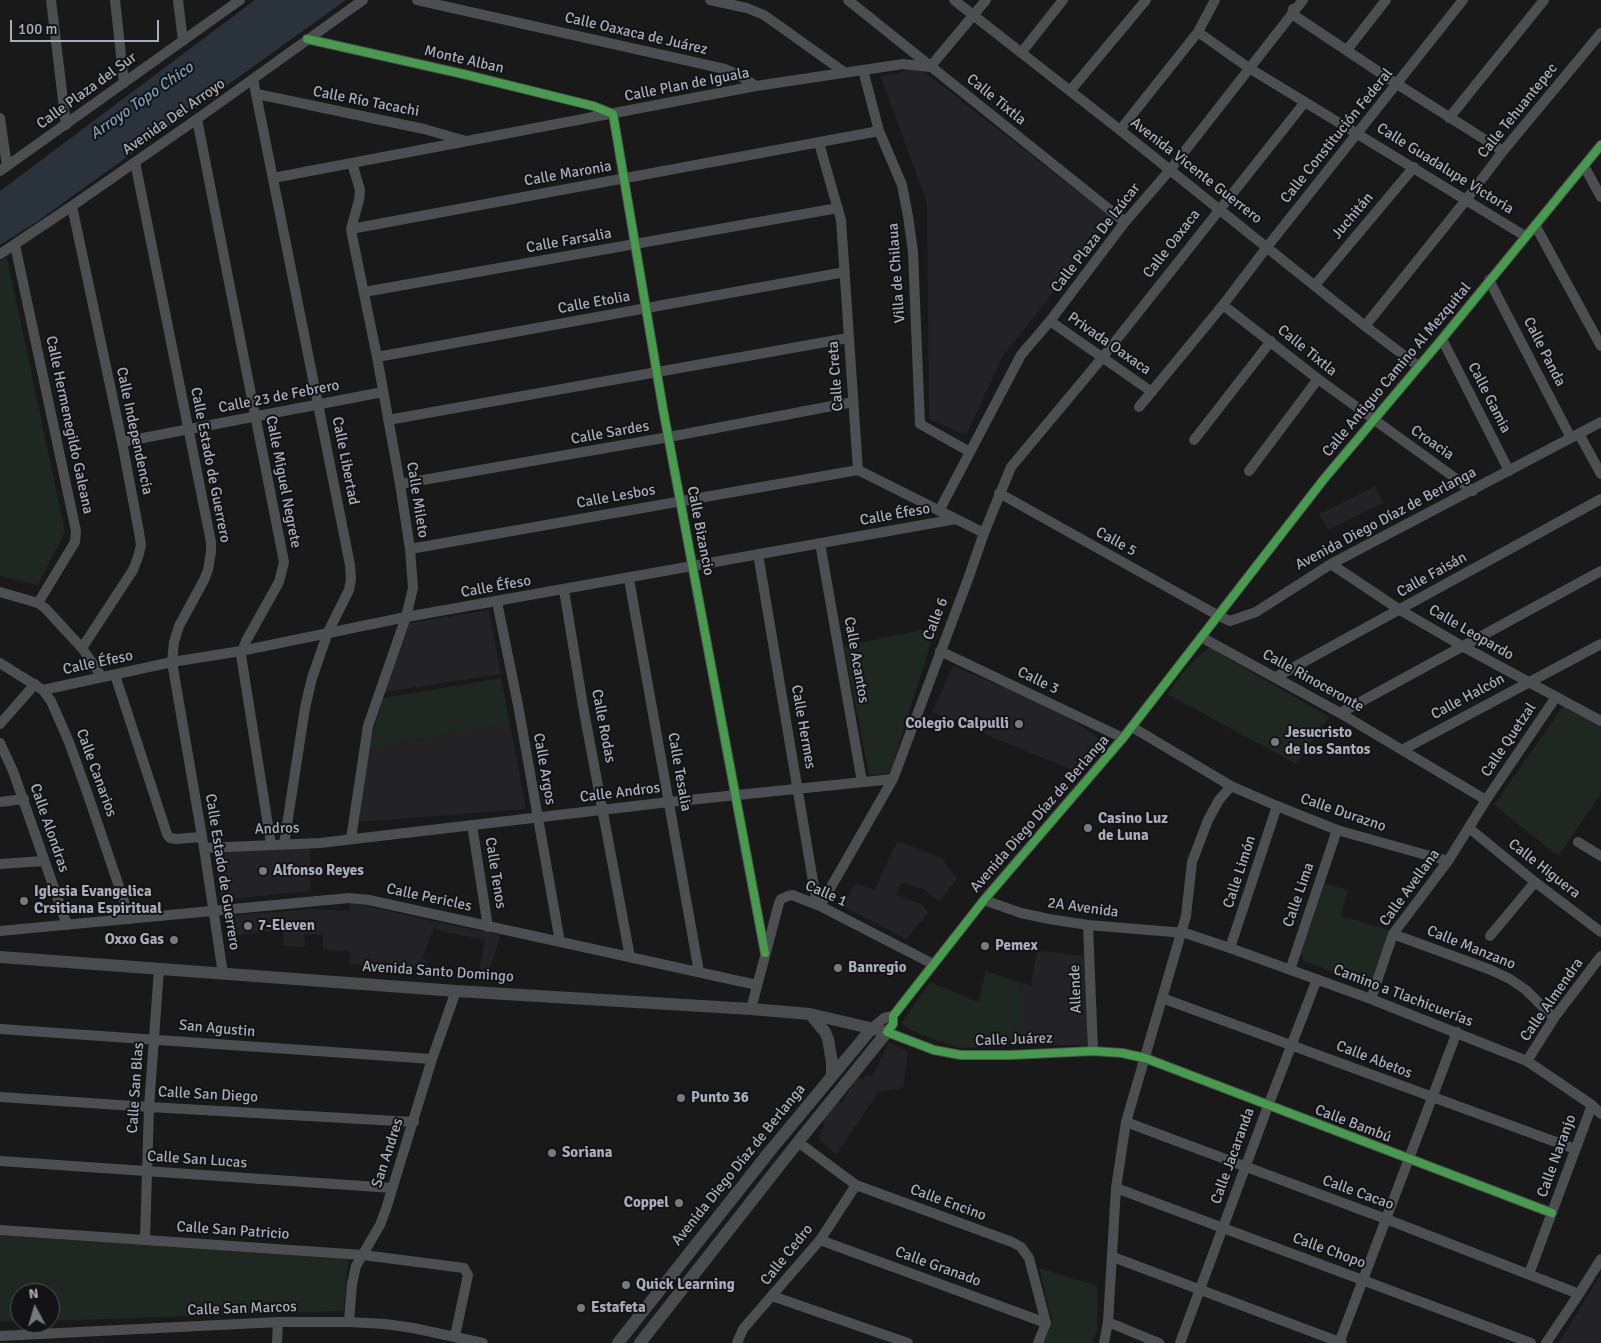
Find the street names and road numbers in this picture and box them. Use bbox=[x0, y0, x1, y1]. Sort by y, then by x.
street label: Calle Oaxaca de Juárez bbox=[563, 9, 709, 59]
street label: Monte Alban bbox=[422, 42, 506, 78]
street label: Calle Plaza del Sur bbox=[33, 49, 141, 133]
street label: Calle Tehuantepec bbox=[1474, 60, 1562, 162]
street label: Calle Plan de Iguala bbox=[623, 64, 751, 106]
street label: Calle Constitución Federal bbox=[1277, 65, 1397, 207]
street label: Calle Tixtla bbox=[963, 71, 1029, 129]
street label: Avenida Del Arroyo bbox=[119, 75, 229, 159]
street label: Calle Río Tacachi bbox=[311, 83, 421, 121]
street label: Avenida Vicente Guerrero bbox=[1127, 114, 1265, 228]
street label: Calle Guadalupe Victoria bbox=[1373, 119, 1517, 219]
street label: Calle Maronia bbox=[523, 157, 613, 191]
street label: Calle Plaza De Izúcar bbox=[1048, 180, 1144, 296]
street label: Juchitán bbox=[1328, 189, 1378, 243]
street label: Calle Oaxaca bbox=[1140, 206, 1204, 282]
street label: Villa de Chilaua bbox=[885, 222, 909, 324]
street label: Calle Farsalia bbox=[525, 225, 613, 257]
street label: Calle Antiguo Camino Al Mezquital bbox=[1319, 279, 1475, 461]
street label: Calle Etolia bbox=[556, 288, 632, 318]
street label: Privada Oaxaca bbox=[1064, 309, 1154, 379]
street label: Calle Panda bbox=[1519, 314, 1569, 390]
street label: Calle Tixtla bbox=[1274, 322, 1340, 380]
street label: Calle Hermenegildo Galeana bbox=[41, 334, 97, 516]
street label: Calle Creta bbox=[825, 340, 847, 412]
street label: Calle Gamia bbox=[1464, 360, 1514, 436]
street label: Calle Independencia bbox=[112, 366, 156, 496]
street label: Calle 23 de Febrero bbox=[217, 376, 341, 418]
street label: Calle Estado de Guerrero bbox=[186, 386, 234, 544]
street label: Calle Miguel Negrete bbox=[261, 414, 305, 550]
street label: Calle Libertad bbox=[328, 415, 362, 507]
street label: Calle Sardes bbox=[569, 417, 651, 449]
street label: Croacia bbox=[1407, 422, 1457, 464]
street label: Calle Mileto bbox=[402, 461, 432, 539]
street label: Avenida Diego Díaz de Berlanga bbox=[1292, 464, 1480, 574]
street label: Calle Lesbos bbox=[575, 481, 657, 513]
street label: Calle Bizancio bbox=[683, 485, 717, 577]
street label: Calle Éfeso bbox=[858, 500, 932, 530]
street label: Calle 5 bbox=[1092, 523, 1140, 561]
street label: Calle Faisán bbox=[1394, 548, 1470, 602]
street label: Calle Éfeso bbox=[459, 572, 533, 602]
street label: Calle 6 bbox=[920, 595, 952, 643]
street label: Calle Leopardo bbox=[1425, 601, 1517, 665]
street label: Calle Acantos bbox=[840, 615, 872, 705]
street label: Calle Rinoceronte bbox=[1259, 646, 1367, 716]
street label: Calle Éfeso bbox=[61, 647, 135, 679]
street label: Calle 3 bbox=[1014, 663, 1062, 699]
street label: Calle Halcón bbox=[1428, 670, 1508, 724]
street label: Calle Hermes bbox=[787, 684, 819, 770]
street label: Calle Rodas bbox=[587, 688, 619, 764]
street label: Calle Quetzal bbox=[1478, 700, 1540, 780]
street label: Calle Canarios bbox=[72, 727, 120, 819]
street label: Calle Tesalia bbox=[663, 731, 695, 813]
street label: Calle Argos bbox=[529, 732, 559, 806]
street label: Avenida Diego Díaz de Berlanga bbox=[967, 732, 1113, 896]
street label: Calle Andros bbox=[579, 779, 661, 807]
street label: Calle Alondras bbox=[25, 781, 73, 875]
street label: Calle Durazno bbox=[1298, 790, 1388, 836]
street label: Calle Estado de Guerrero bbox=[201, 792, 243, 952]
street label: Andros bbox=[254, 819, 300, 839]
street label: Calle Limón bbox=[1220, 833, 1260, 911]
street label: Calle Higuera bbox=[1504, 835, 1584, 903]
street label: Calle Tenos bbox=[480, 836, 510, 910]
street label: Calle Avellana bbox=[1376, 846, 1444, 930]
street label: Calle Lima bbox=[1280, 860, 1318, 930]
street label: Calle 1 bbox=[802, 877, 850, 911]
street label: Calle Pericles bbox=[385, 880, 473, 916]
street label: 2A Avenida bbox=[1046, 894, 1120, 922]
street label: Calle Manzano bbox=[1424, 922, 1518, 974]
street label: Calle Almendra bbox=[1517, 955, 1587, 1045]
street label: Avenida Santo Domingo bbox=[362, 958, 514, 986]
street label: Camino a Tlachicuerías bbox=[1331, 961, 1475, 1031]
street label: Allende bbox=[1066, 964, 1086, 1014]
street label: San Agustin bbox=[178, 1017, 256, 1041]
street label: Calle Juárez bbox=[975, 1030, 1053, 1050]
street label: Calle Abetos bbox=[1333, 1037, 1415, 1083]
street label: Calle San Blas bbox=[124, 1042, 148, 1134]
street label: Avenida Diego Díaz de Berlanga bbox=[668, 1081, 810, 1249]
street label: Calle San Diego bbox=[157, 1083, 259, 1107]
street label: Calle Bambú bbox=[1312, 1101, 1394, 1147]
street label: Calle Jacaranda bbox=[1207, 1105, 1259, 1207]
street label: Calle Naranjo bbox=[1534, 1112, 1580, 1200]
street label: San Andres bbox=[368, 1116, 408, 1190]
street label: Calle San Lucas bbox=[146, 1148, 248, 1172]
street label: Calle Cacao bbox=[1320, 1172, 1396, 1214]
street label: Calle Encino bbox=[907, 1181, 989, 1225]
street label: Calle San Patricio bbox=[176, 1218, 290, 1244]
street label: Calle Cedro bbox=[757, 1221, 817, 1289]
street label: Calle Chopo bbox=[1290, 1229, 1368, 1273]
street label: Calle Granado bbox=[893, 1243, 983, 1291]
street label: Calle San Marcos bbox=[187, 1298, 297, 1320]

